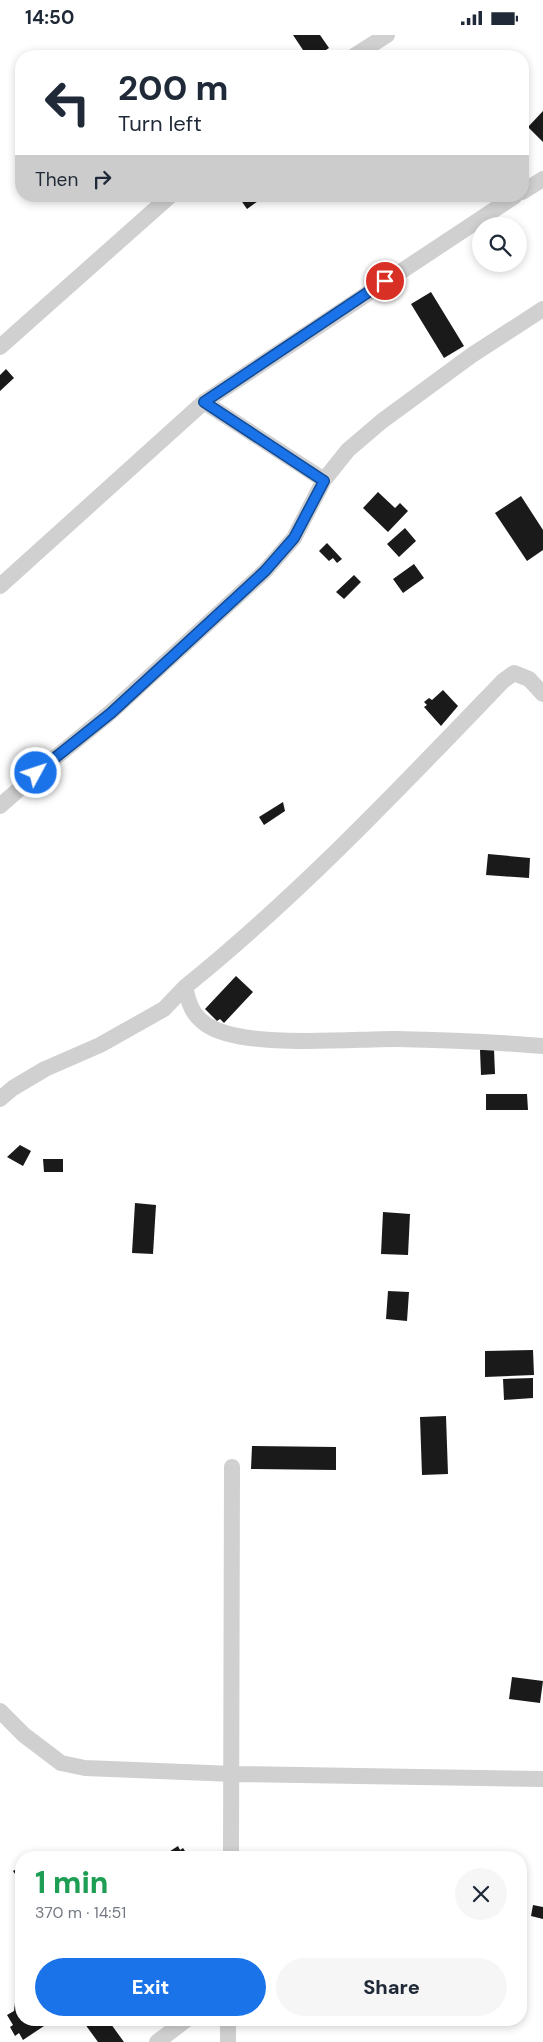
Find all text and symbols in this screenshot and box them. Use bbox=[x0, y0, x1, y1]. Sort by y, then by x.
text: 14:50 bbox=[25, 5, 74, 30]
text: 200 m bbox=[118, 65, 229, 111]
icon: left bbox=[35, 70, 100, 135]
text: Turn left bbox=[118, 109, 202, 138]
icon: right bbox=[88, 165, 116, 193]
text: Then bbox=[35, 167, 78, 192]
map controls bbox=[472, 217, 527, 272]
button: search bbox=[472, 217, 527, 272]
pin bbox=[364, 260, 406, 302]
icon: arrive bbox=[371, 267, 399, 295]
position arrow bbox=[9, 746, 61, 798]
text: 1 min bbox=[35, 1863, 108, 1902]
button: close bbox=[455, 1868, 507, 1920]
text: 370 m · 14:51 bbox=[35, 1902, 126, 1923]
button: Exit bbox=[35, 1958, 266, 2016]
button: Share bbox=[276, 1958, 507, 2016]

